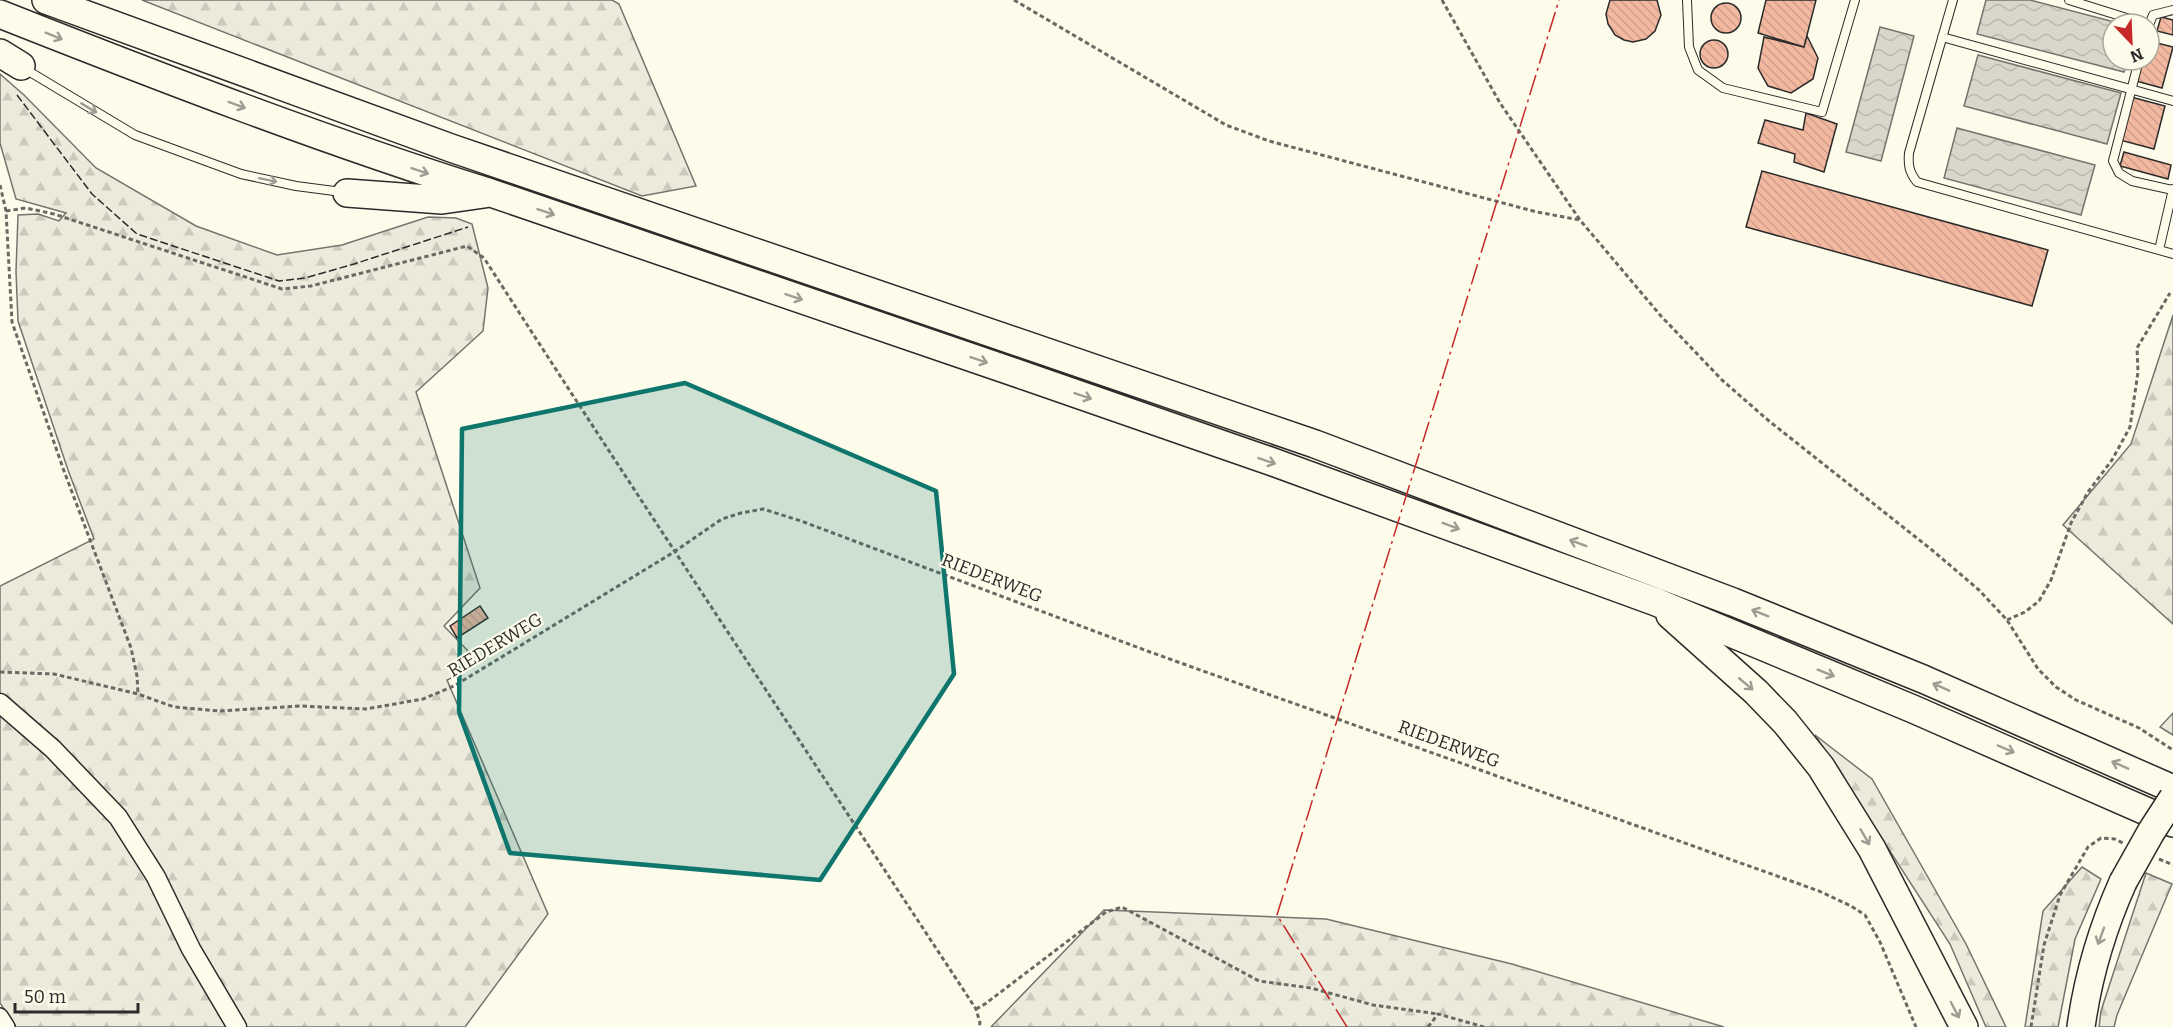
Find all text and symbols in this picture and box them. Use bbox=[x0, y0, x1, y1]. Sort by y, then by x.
north arrow bbox=[2101, 12, 2161, 72]
one-way arrow bbox=[45, 31, 63, 42]
text: N bbox=[2127, 44, 2146, 67]
one-way arrow bbox=[227, 100, 246, 111]
one-way arrow bbox=[80, 102, 97, 114]
one-way arrow bbox=[410, 166, 429, 177]
one-way arrow bbox=[258, 175, 278, 186]
one-way arrow bbox=[536, 208, 555, 219]
one-way arrow bbox=[784, 293, 803, 304]
one-way arrow bbox=[969, 355, 988, 366]
one-way arrow bbox=[1074, 391, 1092, 402]
one-way arrow bbox=[1258, 456, 1276, 467]
one-way arrow bbox=[1441, 521, 1460, 532]
one-way arrow bbox=[1570, 536, 1588, 547]
street label: RIEDERWEG bbox=[938, 549, 1046, 607]
one-way arrow bbox=[1752, 607, 1770, 618]
street label: RIEDERWEG bbox=[444, 608, 546, 682]
one-way arrow bbox=[1816, 668, 1835, 679]
one-way arrow bbox=[1738, 677, 1753, 691]
one-way arrow bbox=[1932, 680, 1950, 691]
street label: RIEDERWEG bbox=[1395, 715, 1503, 773]
one-way arrow bbox=[1996, 744, 2014, 755]
one-way arrow bbox=[2111, 758, 2129, 770]
one-way arrow bbox=[1859, 828, 1871, 845]
one-way arrow bbox=[2095, 927, 2106, 945]
scale bar bbox=[15, 976, 138, 1014]
text: 50 m bbox=[24, 986, 66, 1008]
one-way arrow bbox=[1950, 1000, 1961, 1018]

